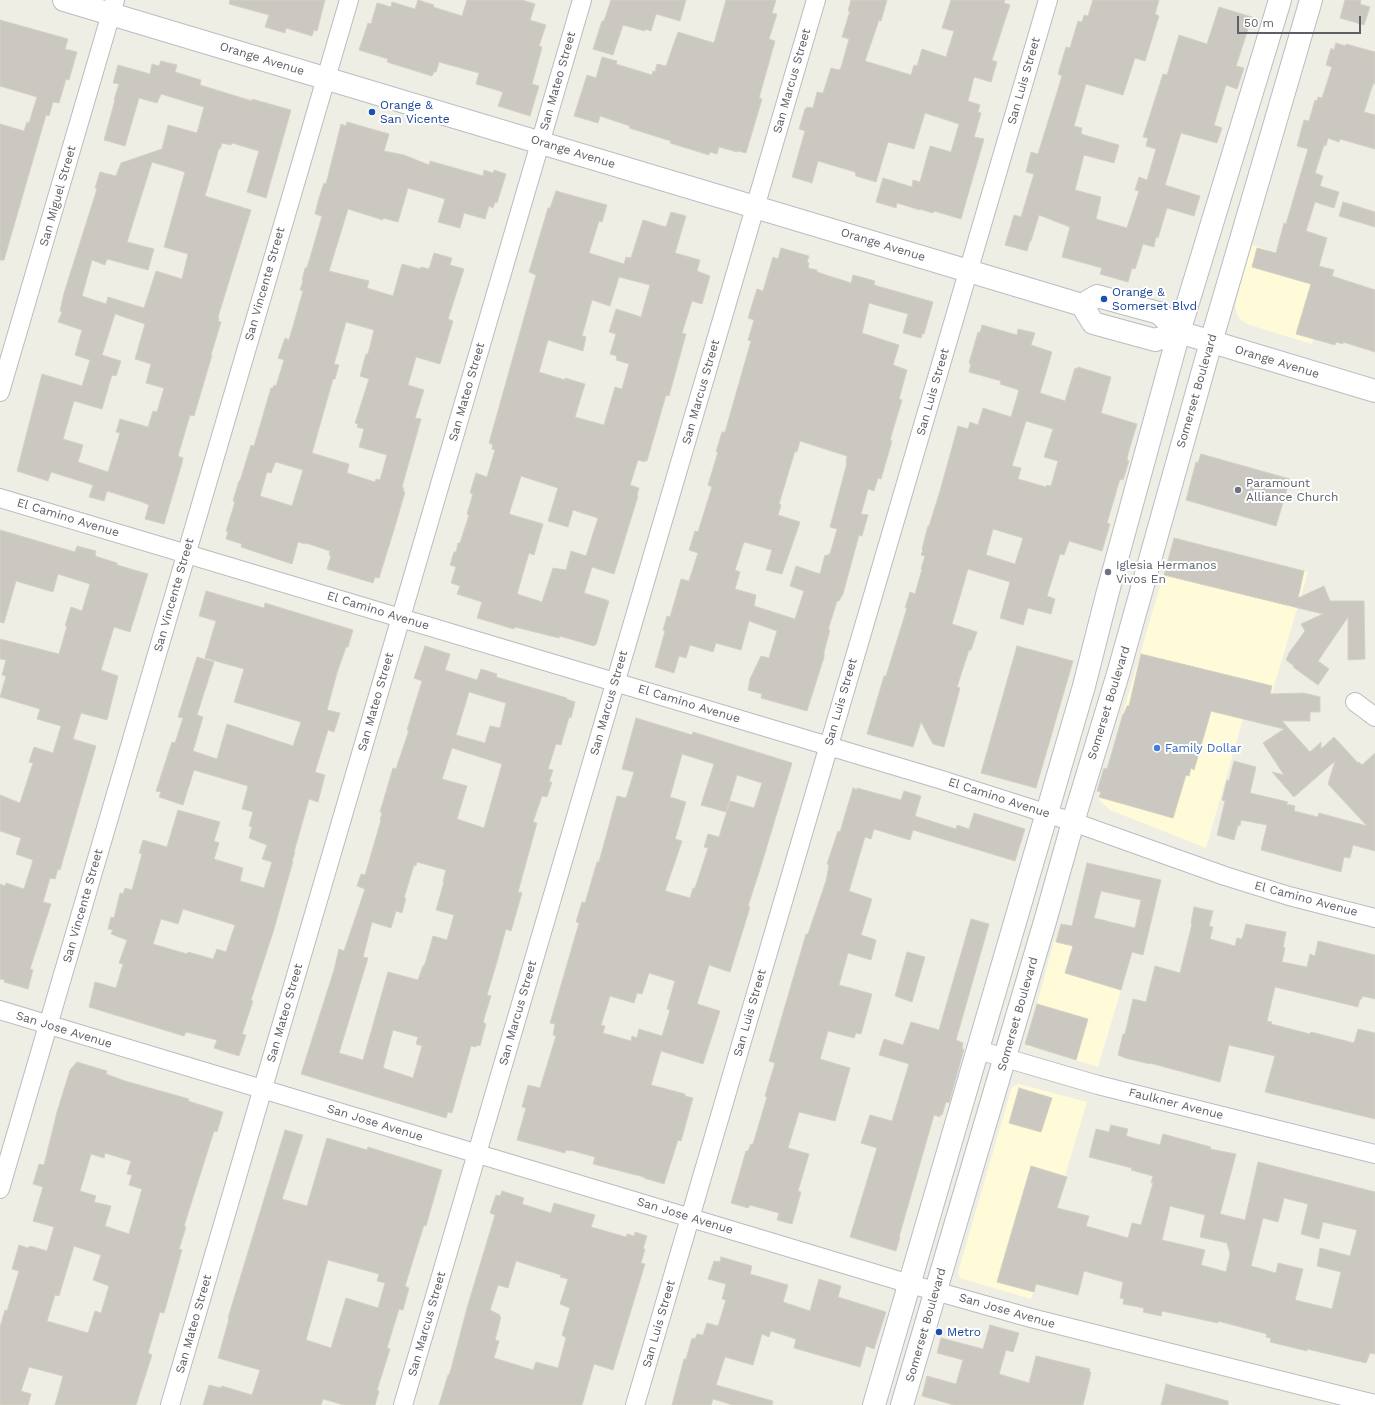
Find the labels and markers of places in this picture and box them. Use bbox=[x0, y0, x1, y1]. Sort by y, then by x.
place label: Orange & San Vicente bbox=[380, 98, 450, 126]
marker: Orange & San Vicente bbox=[367, 107, 377, 117]
place label: Orange & Somerset Blvd bbox=[1112, 285, 1197, 313]
marker: Orange & Somerset Blvd bbox=[1099, 294, 1109, 304]
place label: Paramount Alliance Church bbox=[1246, 476, 1338, 504]
marker: Paramount Alliance Church bbox=[1233, 485, 1243, 495]
place label: Iglesia Hermanos Vivos En bbox=[1116, 558, 1217, 586]
marker: Iglesia Hermanos Vivos En bbox=[1103, 567, 1113, 577]
place label: Family Dollar bbox=[1165, 741, 1242, 755]
marker: Family Dollar bbox=[1152, 743, 1162, 753]
place label: Metro bbox=[947, 1325, 981, 1339]
marker: Metro bbox=[934, 1327, 944, 1337]

